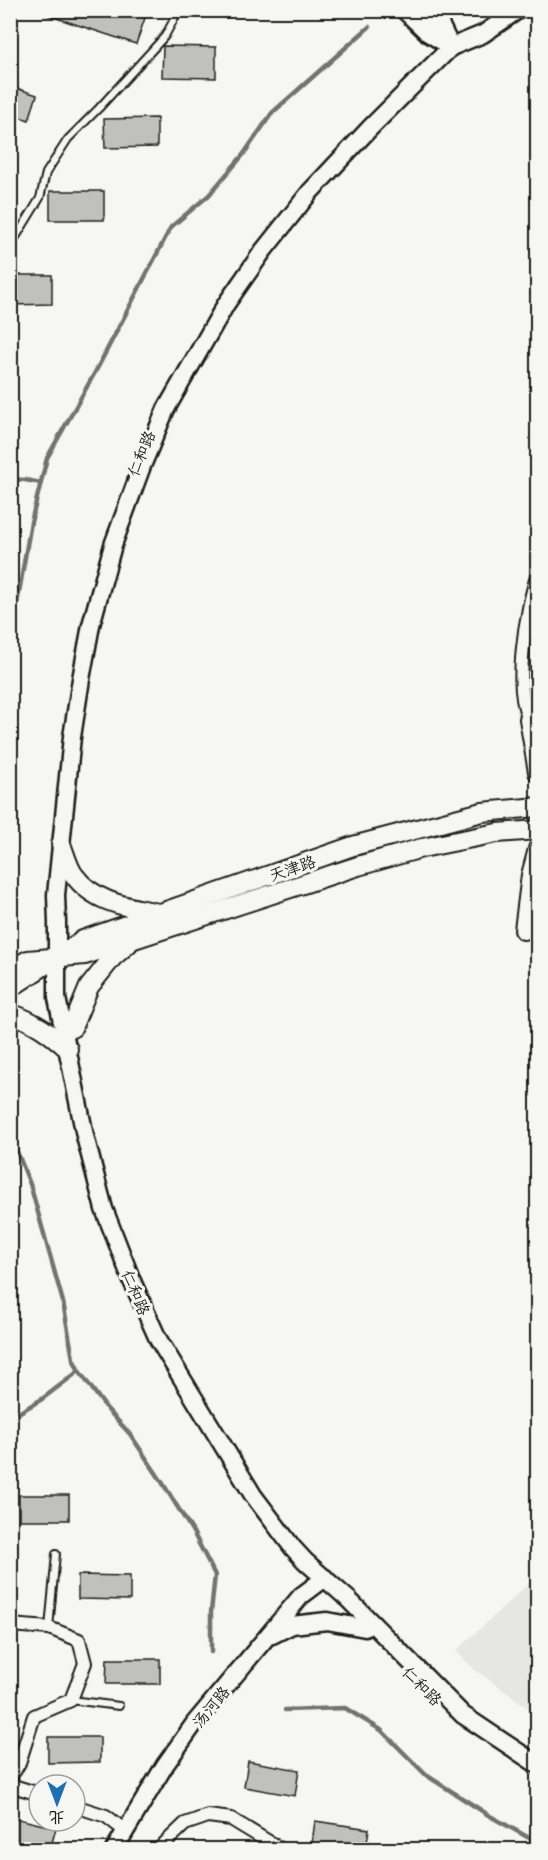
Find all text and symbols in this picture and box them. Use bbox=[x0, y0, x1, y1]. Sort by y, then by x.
street label: 仁和路 bbox=[120, 426, 160, 480]
street label: 天津路 bbox=[265, 848, 319, 886]
street label: 仁和路 bbox=[117, 1265, 157, 1319]
street label: 仁和路 bbox=[398, 1660, 448, 1710]
street label: 汤河路 bbox=[186, 1680, 234, 1732]
north arrow bbox=[27, 1773, 87, 1833]
text: 北 bbox=[49, 1807, 65, 1831]

